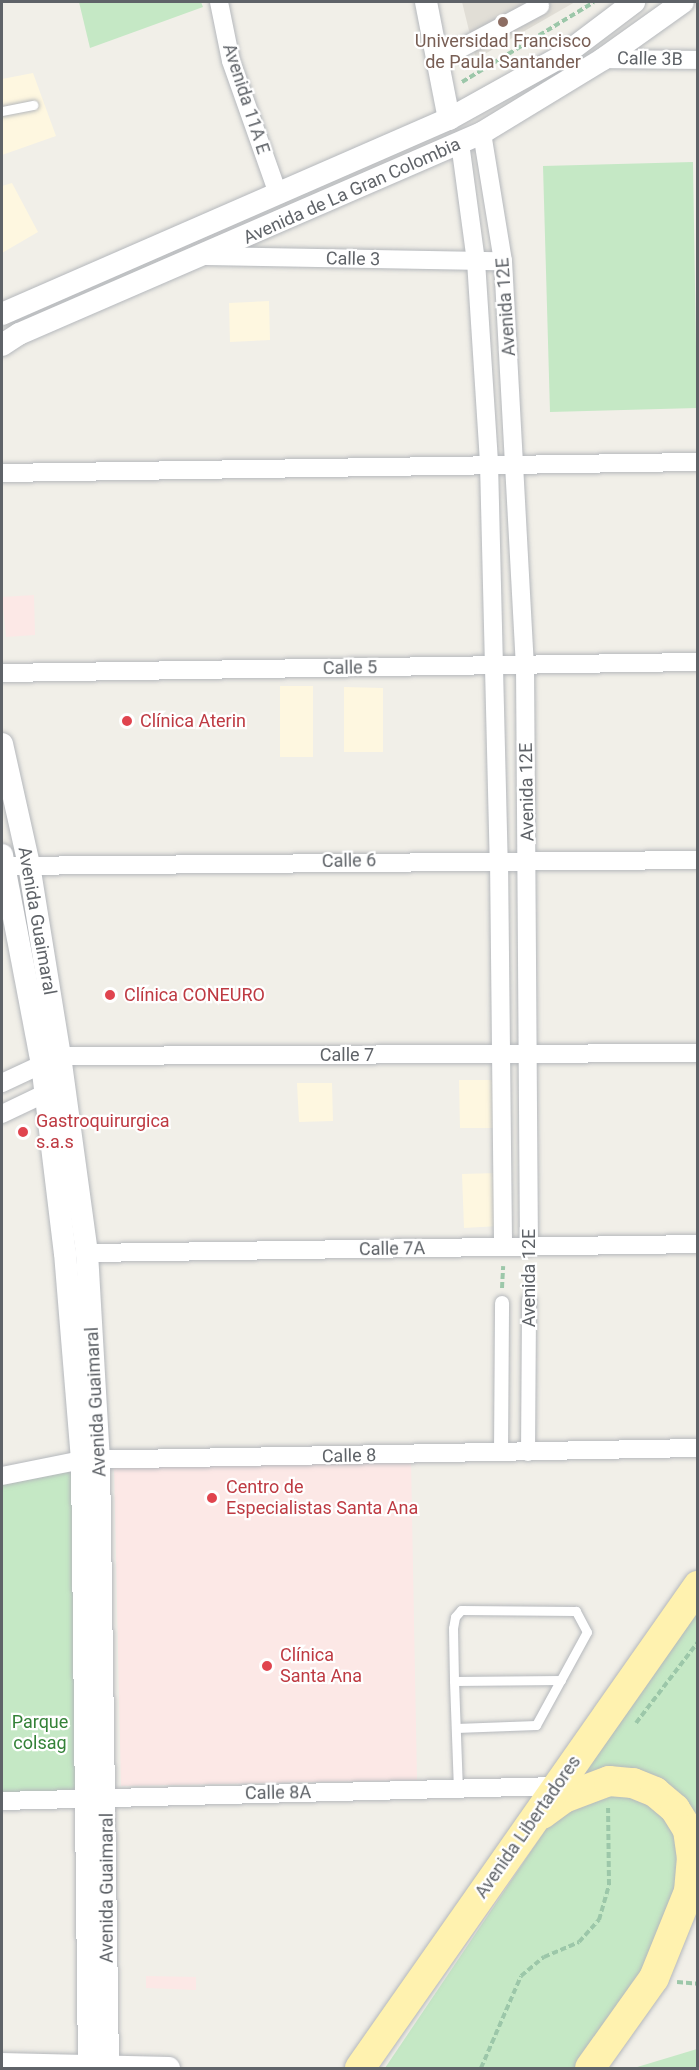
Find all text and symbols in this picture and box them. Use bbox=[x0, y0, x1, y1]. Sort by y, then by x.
marker: Universidad Francisco de Paula Santander bbox=[496, 15, 510, 29]
place label: Universidad Francisco de Paula Santander bbox=[415, 31, 591, 74]
street label: Avenida 11A E bbox=[218, 41, 274, 157]
street label: Calle 3B bbox=[617, 48, 683, 70]
street label: Avenida de La Gran Colombia bbox=[240, 133, 464, 249]
street label: Calle 3 bbox=[326, 248, 380, 270]
street label: Avenida 12E bbox=[492, 257, 520, 357]
street label: Calle 5 bbox=[323, 657, 377, 679]
place label: Clínica Aterin bbox=[140, 710, 246, 732]
marker: Clínica Aterin bbox=[118, 712, 136, 730]
street label: Avenida 12E bbox=[515, 742, 539, 842]
street label: Avenida Guaimaral bbox=[13, 845, 61, 997]
street label: Calle 6 bbox=[322, 850, 376, 872]
place label: Clínica CONEURO bbox=[124, 984, 265, 1006]
marker: Clínica CONEURO bbox=[101, 986, 119, 1004]
street label: Calle 7 bbox=[320, 1044, 374, 1066]
place label: Gastroquirurgica s.a.s bbox=[36, 1111, 170, 1154]
marker: Gastroquirurgica s.a.s bbox=[14, 1123, 32, 1141]
street label: Avenida 12E bbox=[518, 1229, 540, 1327]
street label: Calle 7A bbox=[359, 1238, 425, 1260]
street label: Avenida Guaimaral bbox=[81, 1327, 111, 1477]
street label: Calle 8 bbox=[322, 1445, 376, 1467]
place label: Centro de Especialistas Santa Ana bbox=[226, 1477, 418, 1520]
marker: Centro de Especialistas Santa Ana bbox=[203, 1489, 221, 1507]
place label: Clínica Santa Ana bbox=[280, 1645, 362, 1688]
marker: Clínica Santa Ana bbox=[258, 1657, 276, 1675]
park label: Parque colsag bbox=[12, 1712, 68, 1754]
street label: Avenida Libertadores bbox=[471, 1751, 585, 1903]
street label: Calle 8A bbox=[245, 1782, 311, 1804]
street label: Avenida Guaimaral bbox=[96, 1813, 118, 1963]

